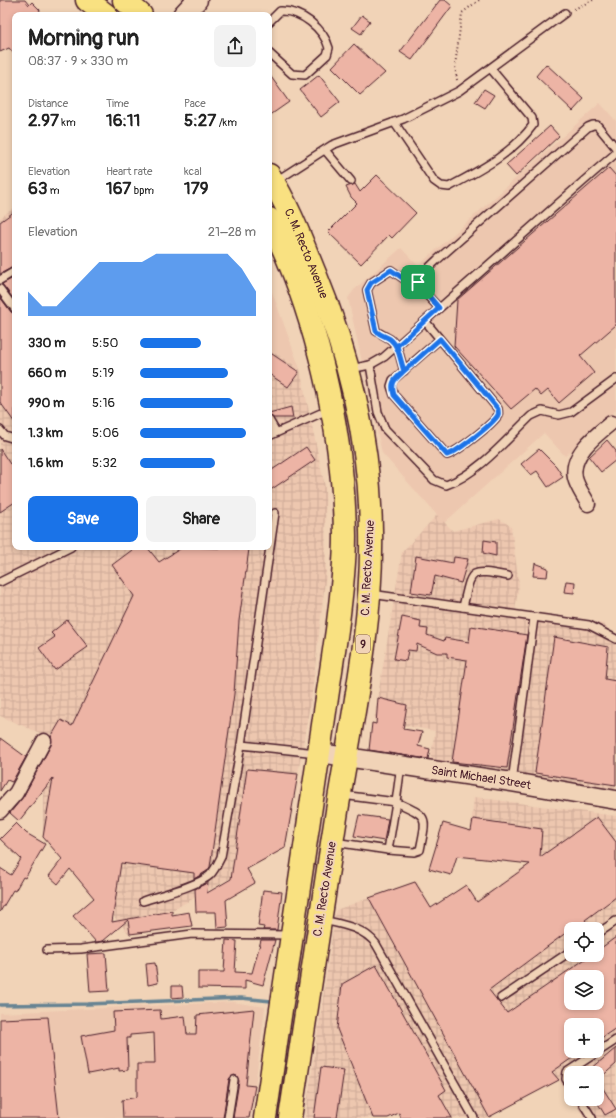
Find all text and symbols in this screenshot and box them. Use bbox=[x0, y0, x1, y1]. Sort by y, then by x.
text: Morning run bbox=[28, 24, 139, 52]
button: share bbox=[214, 25, 256, 67]
text: 08:37 · 9 × 330 m bbox=[28, 53, 128, 69]
text: Distance bbox=[28, 97, 68, 110]
text: Time bbox=[106, 97, 129, 110]
text: Pace bbox=[184, 97, 206, 110]
text: 2.97 bbox=[28, 110, 59, 131]
text: 16:11 bbox=[106, 110, 140, 131]
text: 5:27 bbox=[184, 110, 216, 131]
text: km bbox=[59, 116, 76, 129]
text: /km bbox=[216, 116, 237, 129]
text: Elevation bbox=[28, 165, 70, 178]
text: Heart rate bbox=[106, 165, 152, 178]
text: kcal bbox=[184, 165, 202, 178]
text: 63 bbox=[28, 178, 47, 199]
text: 167 bbox=[106, 178, 131, 199]
text: 179 bbox=[184, 178, 208, 199]
text: m bbox=[47, 184, 60, 197]
text: bpm bbox=[131, 184, 154, 197]
street label: C. M. Recto Avenue bbox=[281, 206, 332, 301]
text: Elevation bbox=[28, 224, 78, 240]
text: 21–28 m bbox=[208, 224, 256, 240]
pin bbox=[401, 265, 435, 299]
icon: arrive bbox=[407, 271, 429, 293]
text: 330 m bbox=[28, 335, 66, 351]
text: 5:50 bbox=[92, 335, 118, 351]
text: 660 m bbox=[28, 365, 66, 381]
text: 5:19 bbox=[92, 365, 114, 381]
text: 990 m bbox=[28, 395, 65, 411]
text: 5:16 bbox=[92, 395, 115, 411]
text: 1.3 km bbox=[28, 425, 63, 441]
text: 5:06 bbox=[92, 425, 119, 441]
text: 1.6 km bbox=[28, 455, 63, 471]
text: 5:32 bbox=[92, 455, 117, 471]
button: Save bbox=[28, 496, 138, 542]
button: Share bbox=[146, 496, 256, 542]
street label: C. M. Recto Avenue bbox=[358, 520, 378, 616]
road number: 9 bbox=[356, 635, 370, 653]
street label: Saint Michael Street bbox=[430, 762, 532, 793]
street label: C. M. Recto Avenue bbox=[310, 840, 340, 938]
map controls bbox=[564, 922, 604, 1106]
button: locate bbox=[564, 922, 604, 962]
button: layers bbox=[564, 970, 604, 1010]
button: + bbox=[564, 1018, 604, 1058]
button: − bbox=[564, 1066, 604, 1106]

